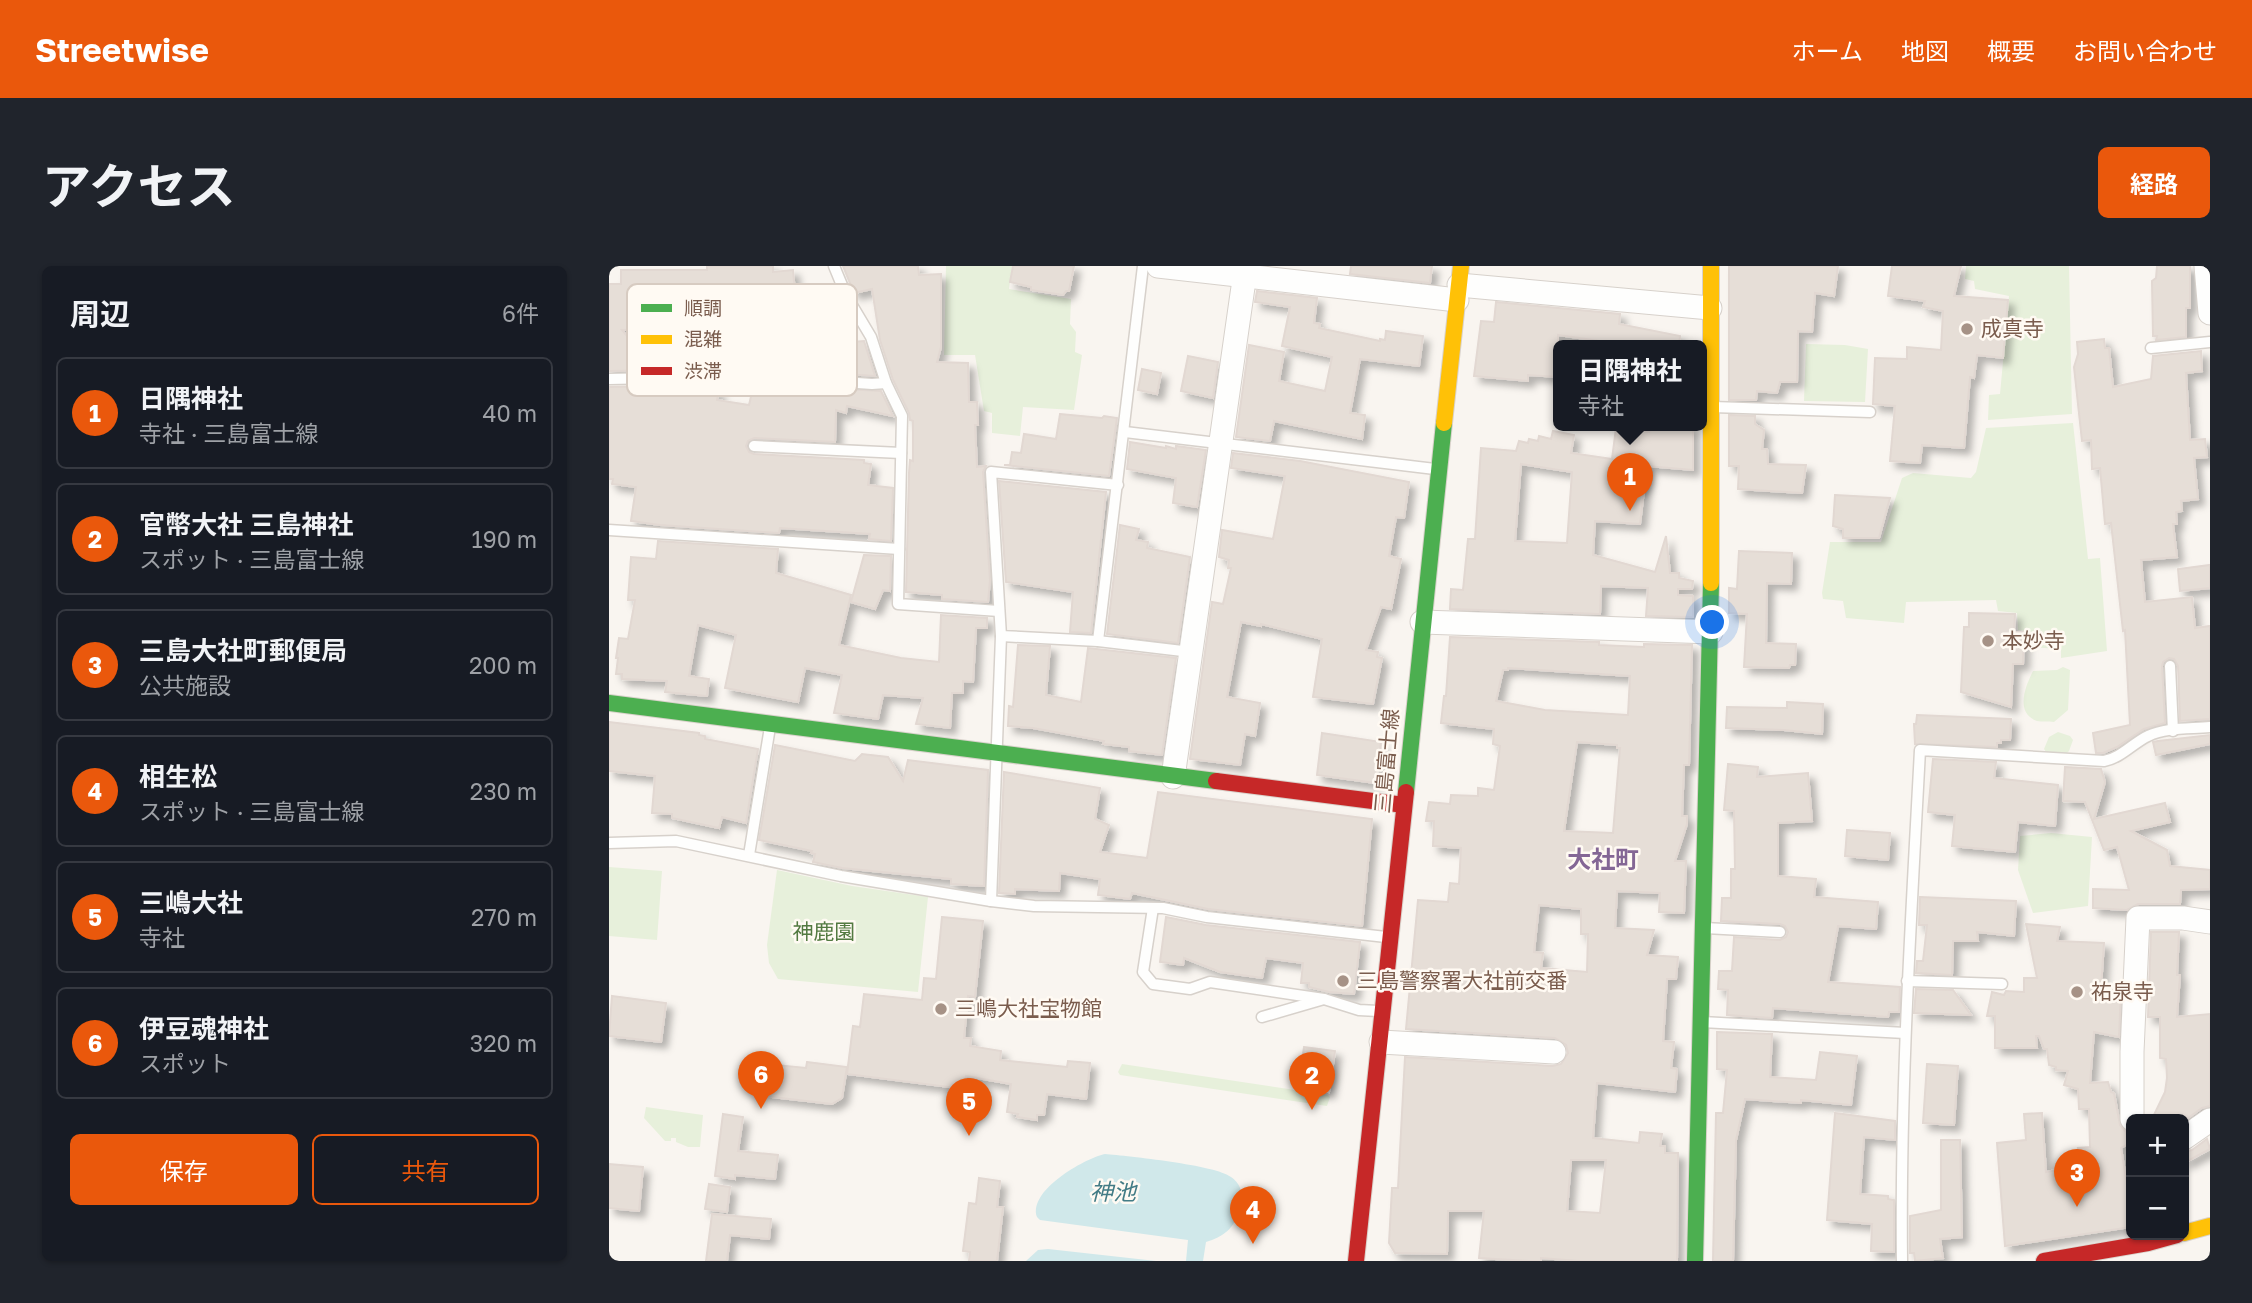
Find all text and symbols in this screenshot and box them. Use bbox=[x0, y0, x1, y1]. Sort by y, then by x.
text: Streetwise bbox=[35, 30, 209, 69]
text: ホーム bbox=[1792, 36, 1863, 65]
text: 地図 bbox=[1901, 36, 1949, 65]
text: 概要 bbox=[1987, 36, 2035, 65]
text: お問い合わせ bbox=[2073, 36, 2217, 65]
button: 経路 bbox=[2098, 147, 2210, 218]
text: アクセス bbox=[42, 156, 236, 215]
legend bbox=[627, 284, 857, 396]
text: 周辺 bbox=[70, 296, 130, 332]
text: 順調 bbox=[684, 296, 722, 319]
text: 6件 bbox=[502, 299, 539, 327]
place label: 成真寺 bbox=[1981, 315, 2044, 341]
marker: 成真寺 bbox=[1959, 321, 1975, 337]
text: 混雑 bbox=[684, 327, 722, 350]
popup bbox=[1553, 340, 1707, 431]
text: 日隅神社 bbox=[1578, 355, 1682, 386]
text: 渋滞 bbox=[684, 359, 722, 382]
text: 日隅神社 bbox=[139, 383, 243, 414]
text: 寺社 bbox=[1578, 391, 1624, 419]
text: 1 bbox=[89, 399, 101, 427]
text: 40 m bbox=[483, 399, 537, 427]
text: 寺社 · 三島富士線 bbox=[139, 419, 318, 447]
pin: 1 bbox=[1607, 453, 1653, 511]
text: 官幣大社 三島神社 bbox=[139, 509, 354, 540]
text: 2 bbox=[88, 525, 102, 553]
text: 190 m bbox=[472, 525, 537, 553]
text: スポット · 三島富士線 bbox=[139, 545, 364, 573]
your location bbox=[1695, 605, 1729, 639]
place label: 本妙寺 bbox=[2002, 627, 2065, 653]
marker: 本妙寺 bbox=[1980, 633, 1996, 649]
text: 三島大社町郵便局 bbox=[139, 635, 347, 666]
text: 3 bbox=[88, 651, 102, 679]
text: 200 m bbox=[469, 651, 537, 679]
text: 公共施設 bbox=[139, 671, 231, 699]
street label: 三島富士線 bbox=[1368, 707, 1404, 814]
text: 相生松 bbox=[139, 761, 217, 792]
text: 4 bbox=[88, 777, 102, 805]
text: 230 m bbox=[470, 777, 537, 805]
text: スポット · 三島富士線 bbox=[139, 797, 364, 825]
district label: 大社町 bbox=[1567, 844, 1639, 873]
text: 三嶋大社 bbox=[139, 887, 243, 918]
text: 5 bbox=[88, 903, 102, 931]
text: 270 m bbox=[471, 903, 537, 931]
park label: 神鹿園 bbox=[793, 918, 856, 944]
text: 寺社 bbox=[139, 923, 185, 951]
place label: 三島警察署大社前交番 bbox=[1357, 967, 1567, 993]
marker: 三島警察署大社前交番 bbox=[1335, 973, 1351, 989]
place label: 祐泉寺 bbox=[2091, 978, 2154, 1004]
marker: 祐泉寺 bbox=[2069, 984, 2085, 1000]
place label: 三嶋大社宝物館 bbox=[955, 995, 1102, 1021]
marker: 三嶋大社宝物館 bbox=[933, 1001, 949, 1017]
text: 伊豆魂神社 bbox=[139, 1013, 269, 1044]
text: 6 bbox=[88, 1029, 102, 1057]
text: 320 m bbox=[470, 1029, 537, 1057]
text: スポット bbox=[139, 1049, 231, 1077]
pin: 6 bbox=[738, 1051, 784, 1109]
pin: 2 bbox=[1289, 1052, 1335, 1110]
pin: 5 bbox=[946, 1078, 992, 1136]
map controls bbox=[2126, 1114, 2189, 1240]
button: + bbox=[2126, 1114, 2189, 1177]
button: 保存 bbox=[70, 1134, 298, 1205]
button: 共有 bbox=[312, 1134, 539, 1205]
pin: 3 bbox=[2054, 1149, 2100, 1207]
water label: 神池 bbox=[1090, 1177, 1138, 1205]
button: − bbox=[2126, 1177, 2189, 1240]
pin: 4 bbox=[1230, 1186, 1276, 1244]

